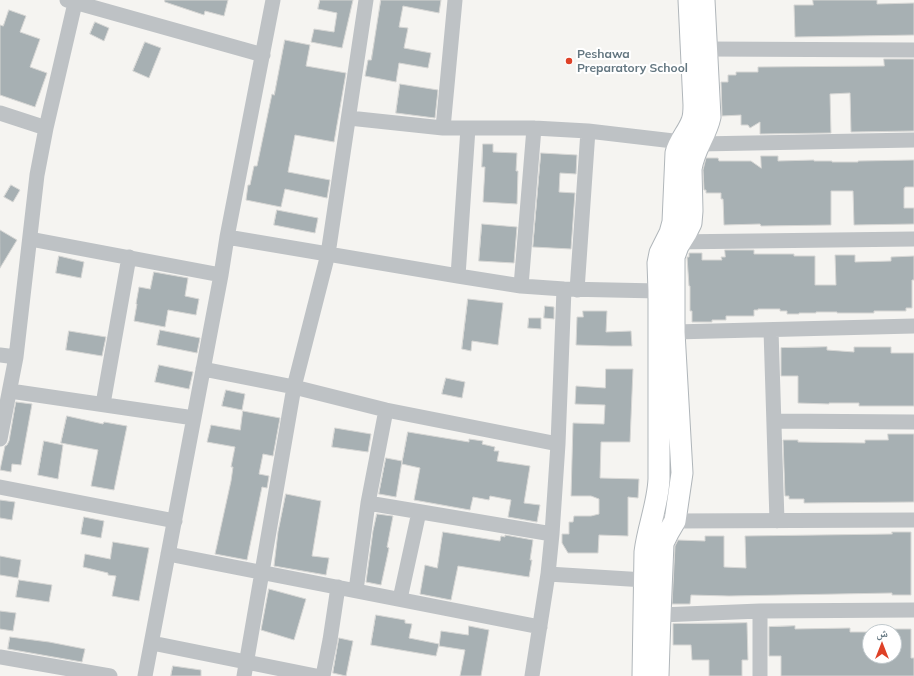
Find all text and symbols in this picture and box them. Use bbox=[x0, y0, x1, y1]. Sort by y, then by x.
place label: Peshawa Preparatory School bbox=[577, 47, 688, 75]
marker: Peshawa Preparatory School bbox=[564, 56, 574, 66]
north arrow bbox=[862, 624, 902, 664]
text: ش bbox=[876, 626, 888, 640]

